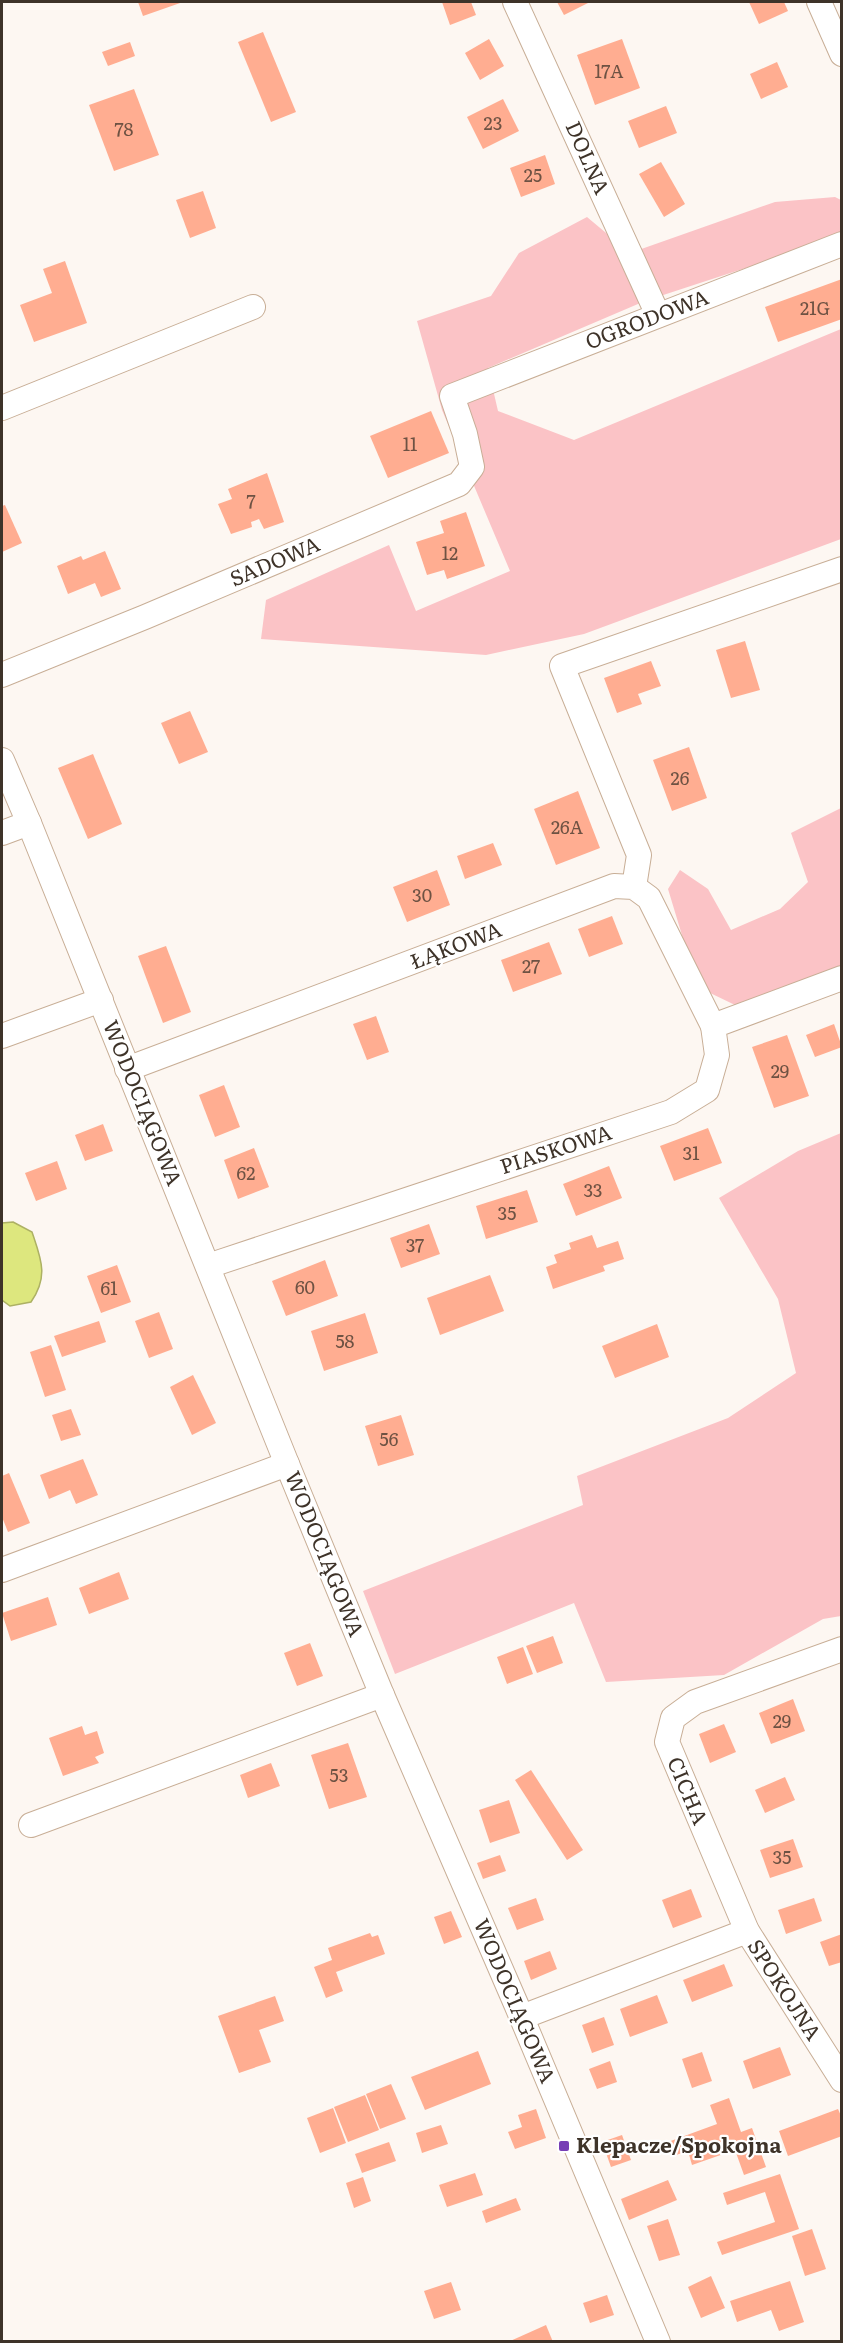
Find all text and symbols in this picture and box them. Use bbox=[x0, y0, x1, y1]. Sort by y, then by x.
house number: 17A bbox=[594, 57, 624, 84]
house number: 23 bbox=[484, 109, 502, 136]
house number: 78 bbox=[114, 115, 134, 142]
street label: DOLNA bbox=[559, 115, 619, 199]
house number: 25 bbox=[524, 161, 542, 188]
street label: OGRODOWA bbox=[580, 280, 713, 355]
house number: 21G bbox=[800, 294, 830, 321]
house number: 11 bbox=[403, 430, 417, 457]
house number: 7 bbox=[246, 487, 256, 514]
street label: SADOWA bbox=[224, 527, 324, 593]
house number: 12 bbox=[442, 539, 458, 566]
house number: 26 bbox=[671, 764, 690, 791]
house number: 26A bbox=[551, 813, 583, 840]
house number: 30 bbox=[412, 881, 432, 908]
street label: ŁĄKOWA bbox=[405, 912, 506, 975]
house number: 27 bbox=[522, 952, 540, 979]
street label: WODOCIĄGOWA bbox=[97, 1015, 192, 1190]
house number: 29 bbox=[771, 1057, 789, 1084]
street label: PIASKOWA bbox=[495, 1115, 616, 1180]
house number: 31 bbox=[682, 1139, 700, 1166]
house number: 62 bbox=[237, 1159, 255, 1186]
house number: 33 bbox=[584, 1176, 602, 1203]
house number: 35 bbox=[498, 1199, 516, 1226]
house number: 37 bbox=[406, 1231, 424, 1258]
house number: 60 bbox=[295, 1273, 315, 1300]
house number: 61 bbox=[101, 1274, 118, 1301]
house number: 58 bbox=[335, 1327, 355, 1354]
house number: 56 bbox=[380, 1425, 399, 1452]
street label: WODOCIĄGOWA bbox=[279, 1466, 374, 1641]
house number: 29 bbox=[773, 1707, 791, 1734]
street label: CICHA bbox=[661, 1751, 718, 1829]
house number: 53 bbox=[330, 1761, 348, 1788]
house number: 35 bbox=[773, 1843, 791, 1870]
street label: WODOCIĄGOWA bbox=[468, 1913, 565, 2088]
street label: SPOKOJNA bbox=[742, 1932, 831, 2046]
place label: Klepacze/Spokojna bbox=[576, 2128, 782, 2159]
marker: Klepacze/Spokojna bbox=[557, 2139, 571, 2153]

